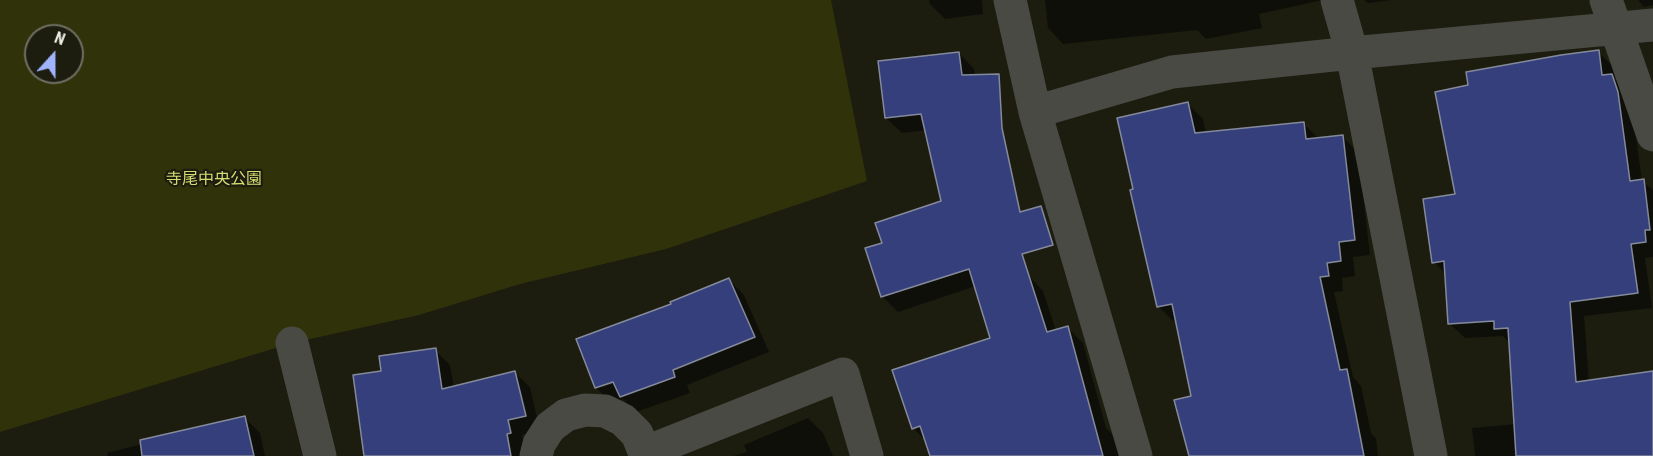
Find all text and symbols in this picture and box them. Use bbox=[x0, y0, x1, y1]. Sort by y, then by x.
north arrow bbox=[24, 24, 84, 84]
text: N bbox=[52, 28, 68, 49]
park label: 寺尾中央公園 bbox=[166, 170, 262, 190]

